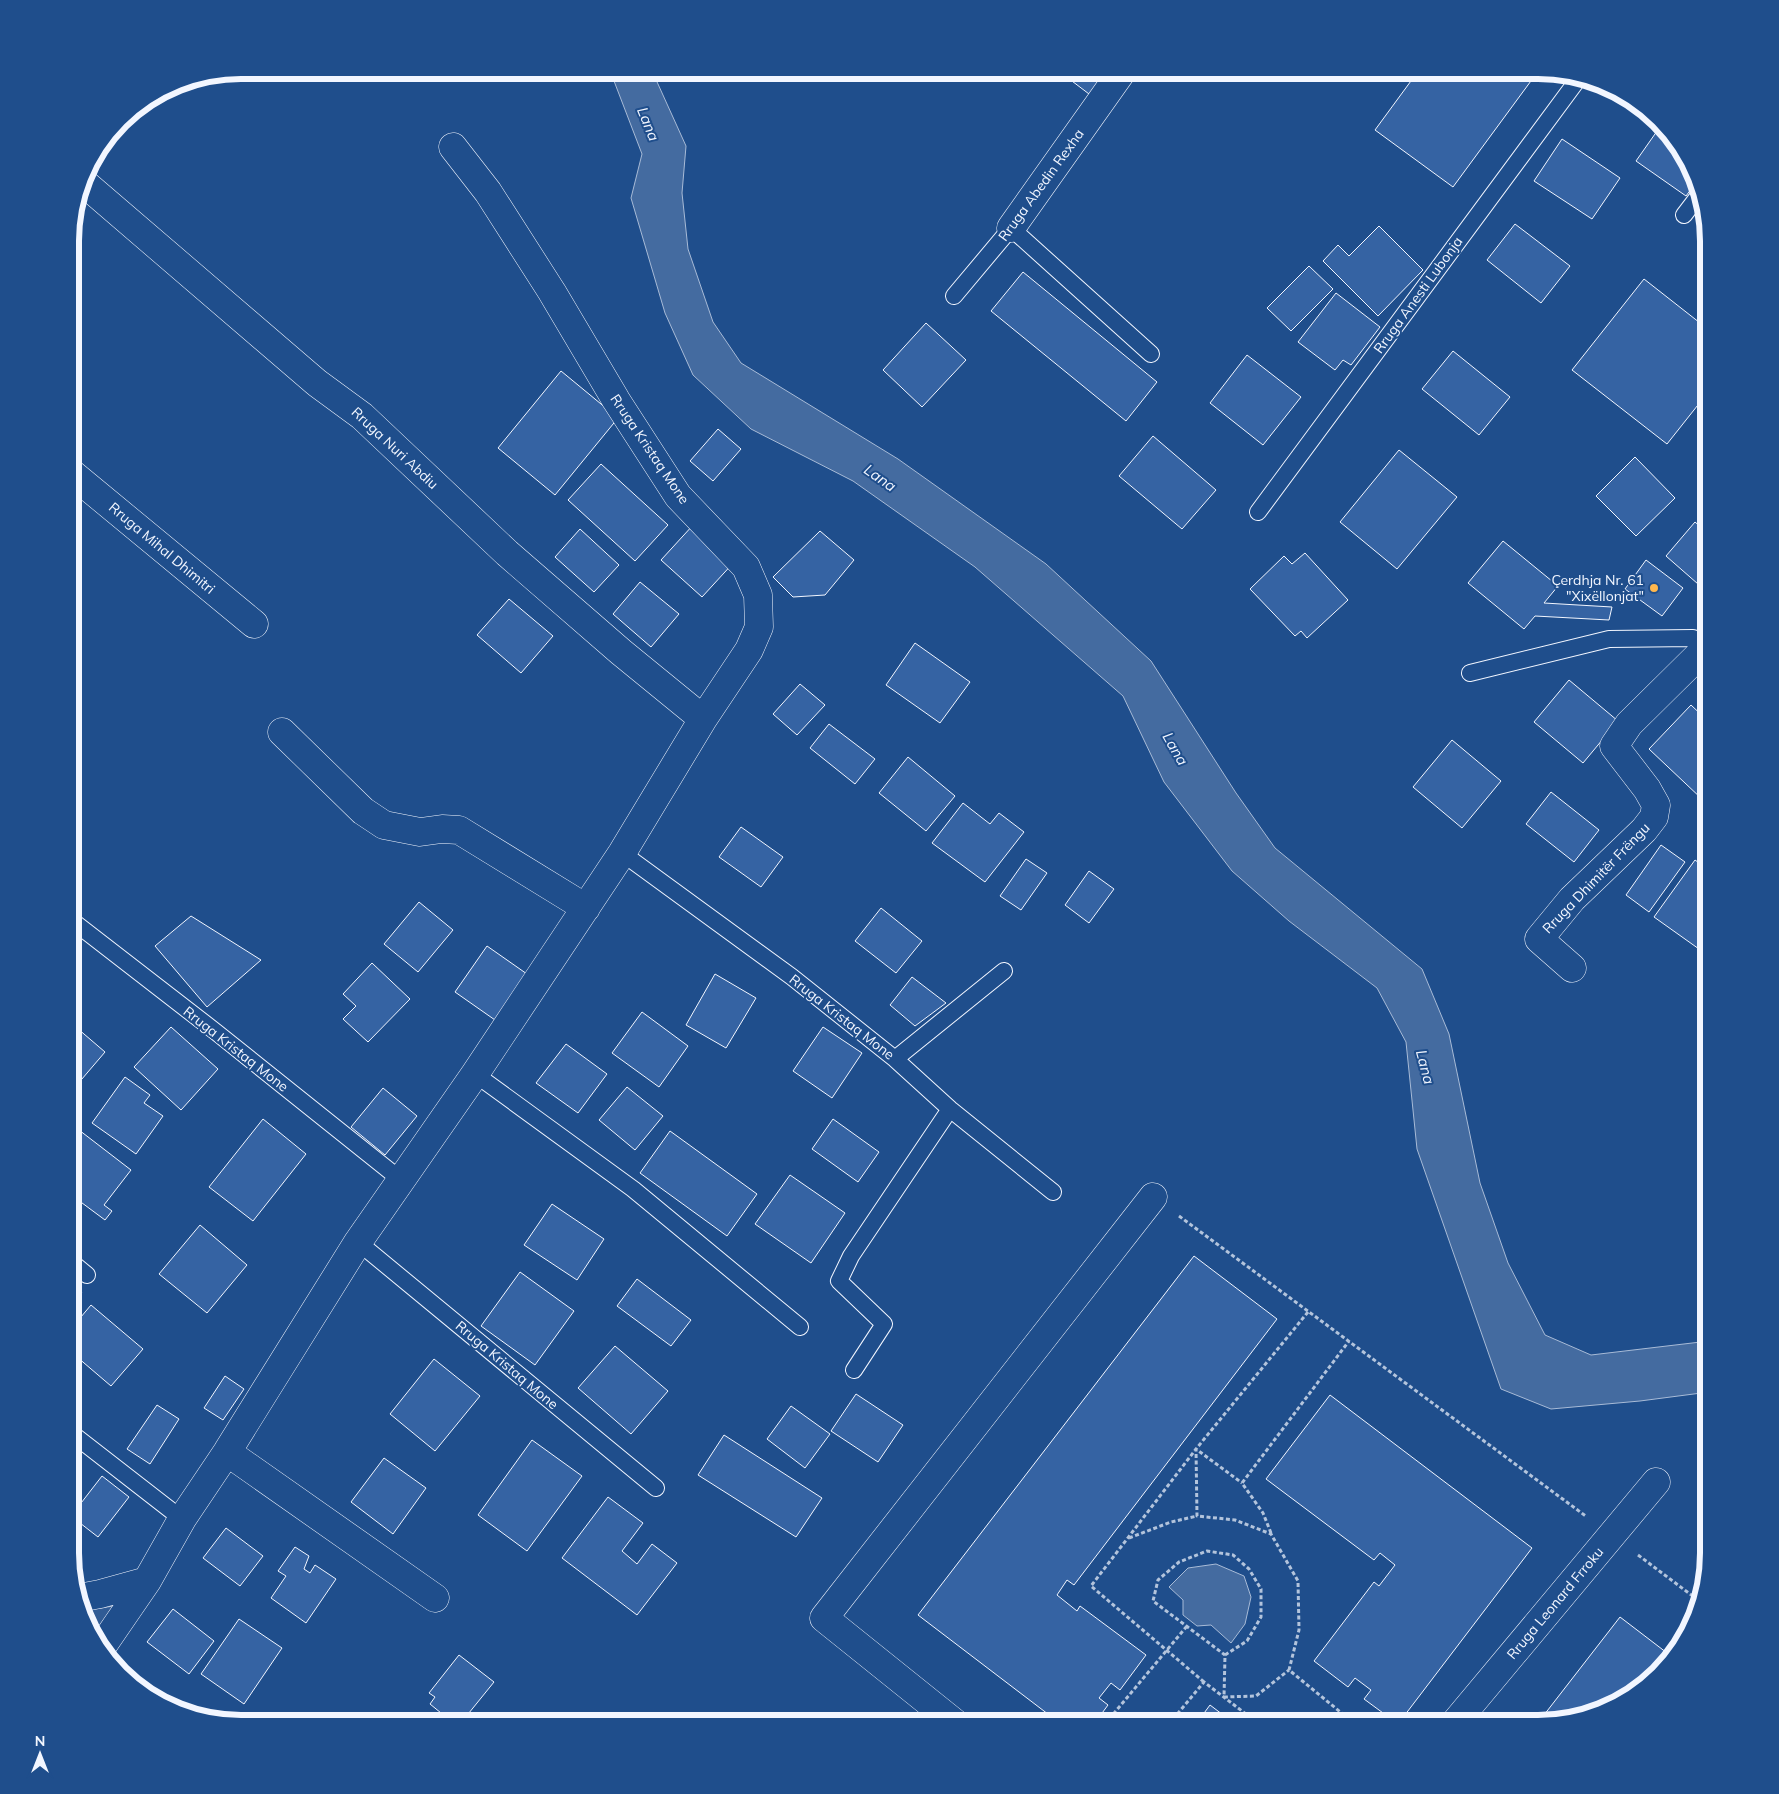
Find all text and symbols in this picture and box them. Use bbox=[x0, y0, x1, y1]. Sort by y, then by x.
water label: Lana bbox=[633, 104, 664, 144]
street label: Rruga Abedin Rexha bbox=[994, 125, 1088, 245]
street label: Rruga Anesti Lubonja bbox=[1370, 233, 1466, 357]
street label: Rruga Kristaq Mone bbox=[607, 391, 693, 507]
street label: Rruga Nuri Abdiu bbox=[348, 403, 442, 493]
water label: Lana bbox=[861, 460, 900, 495]
street label: Rruga Mihal Dhimitri bbox=[105, 498, 219, 598]
place label: Çerdhja Nr. 61 "Xixëllonjat" bbox=[1551, 571, 1644, 605]
marker: Çerdhja Nr. 61 "Xixëllonjat" bbox=[1648, 582, 1660, 594]
water label: Lana bbox=[1158, 729, 1192, 769]
street label: Rruga Dhimitër Frëngu bbox=[1538, 819, 1654, 937]
street label: Rruga Kristaq Mone bbox=[786, 970, 898, 1064]
street label: Rruga Kristaq Mone bbox=[180, 1002, 292, 1096]
water label: Lana bbox=[1412, 1048, 1439, 1086]
street label: Rruga Kristaq Mone bbox=[452, 1317, 562, 1413]
street label: Rruga Leonard Frroku bbox=[1503, 1543, 1607, 1663]
north arrow bbox=[15, 1729, 65, 1779]
text: N bbox=[35, 1732, 45, 1750]

